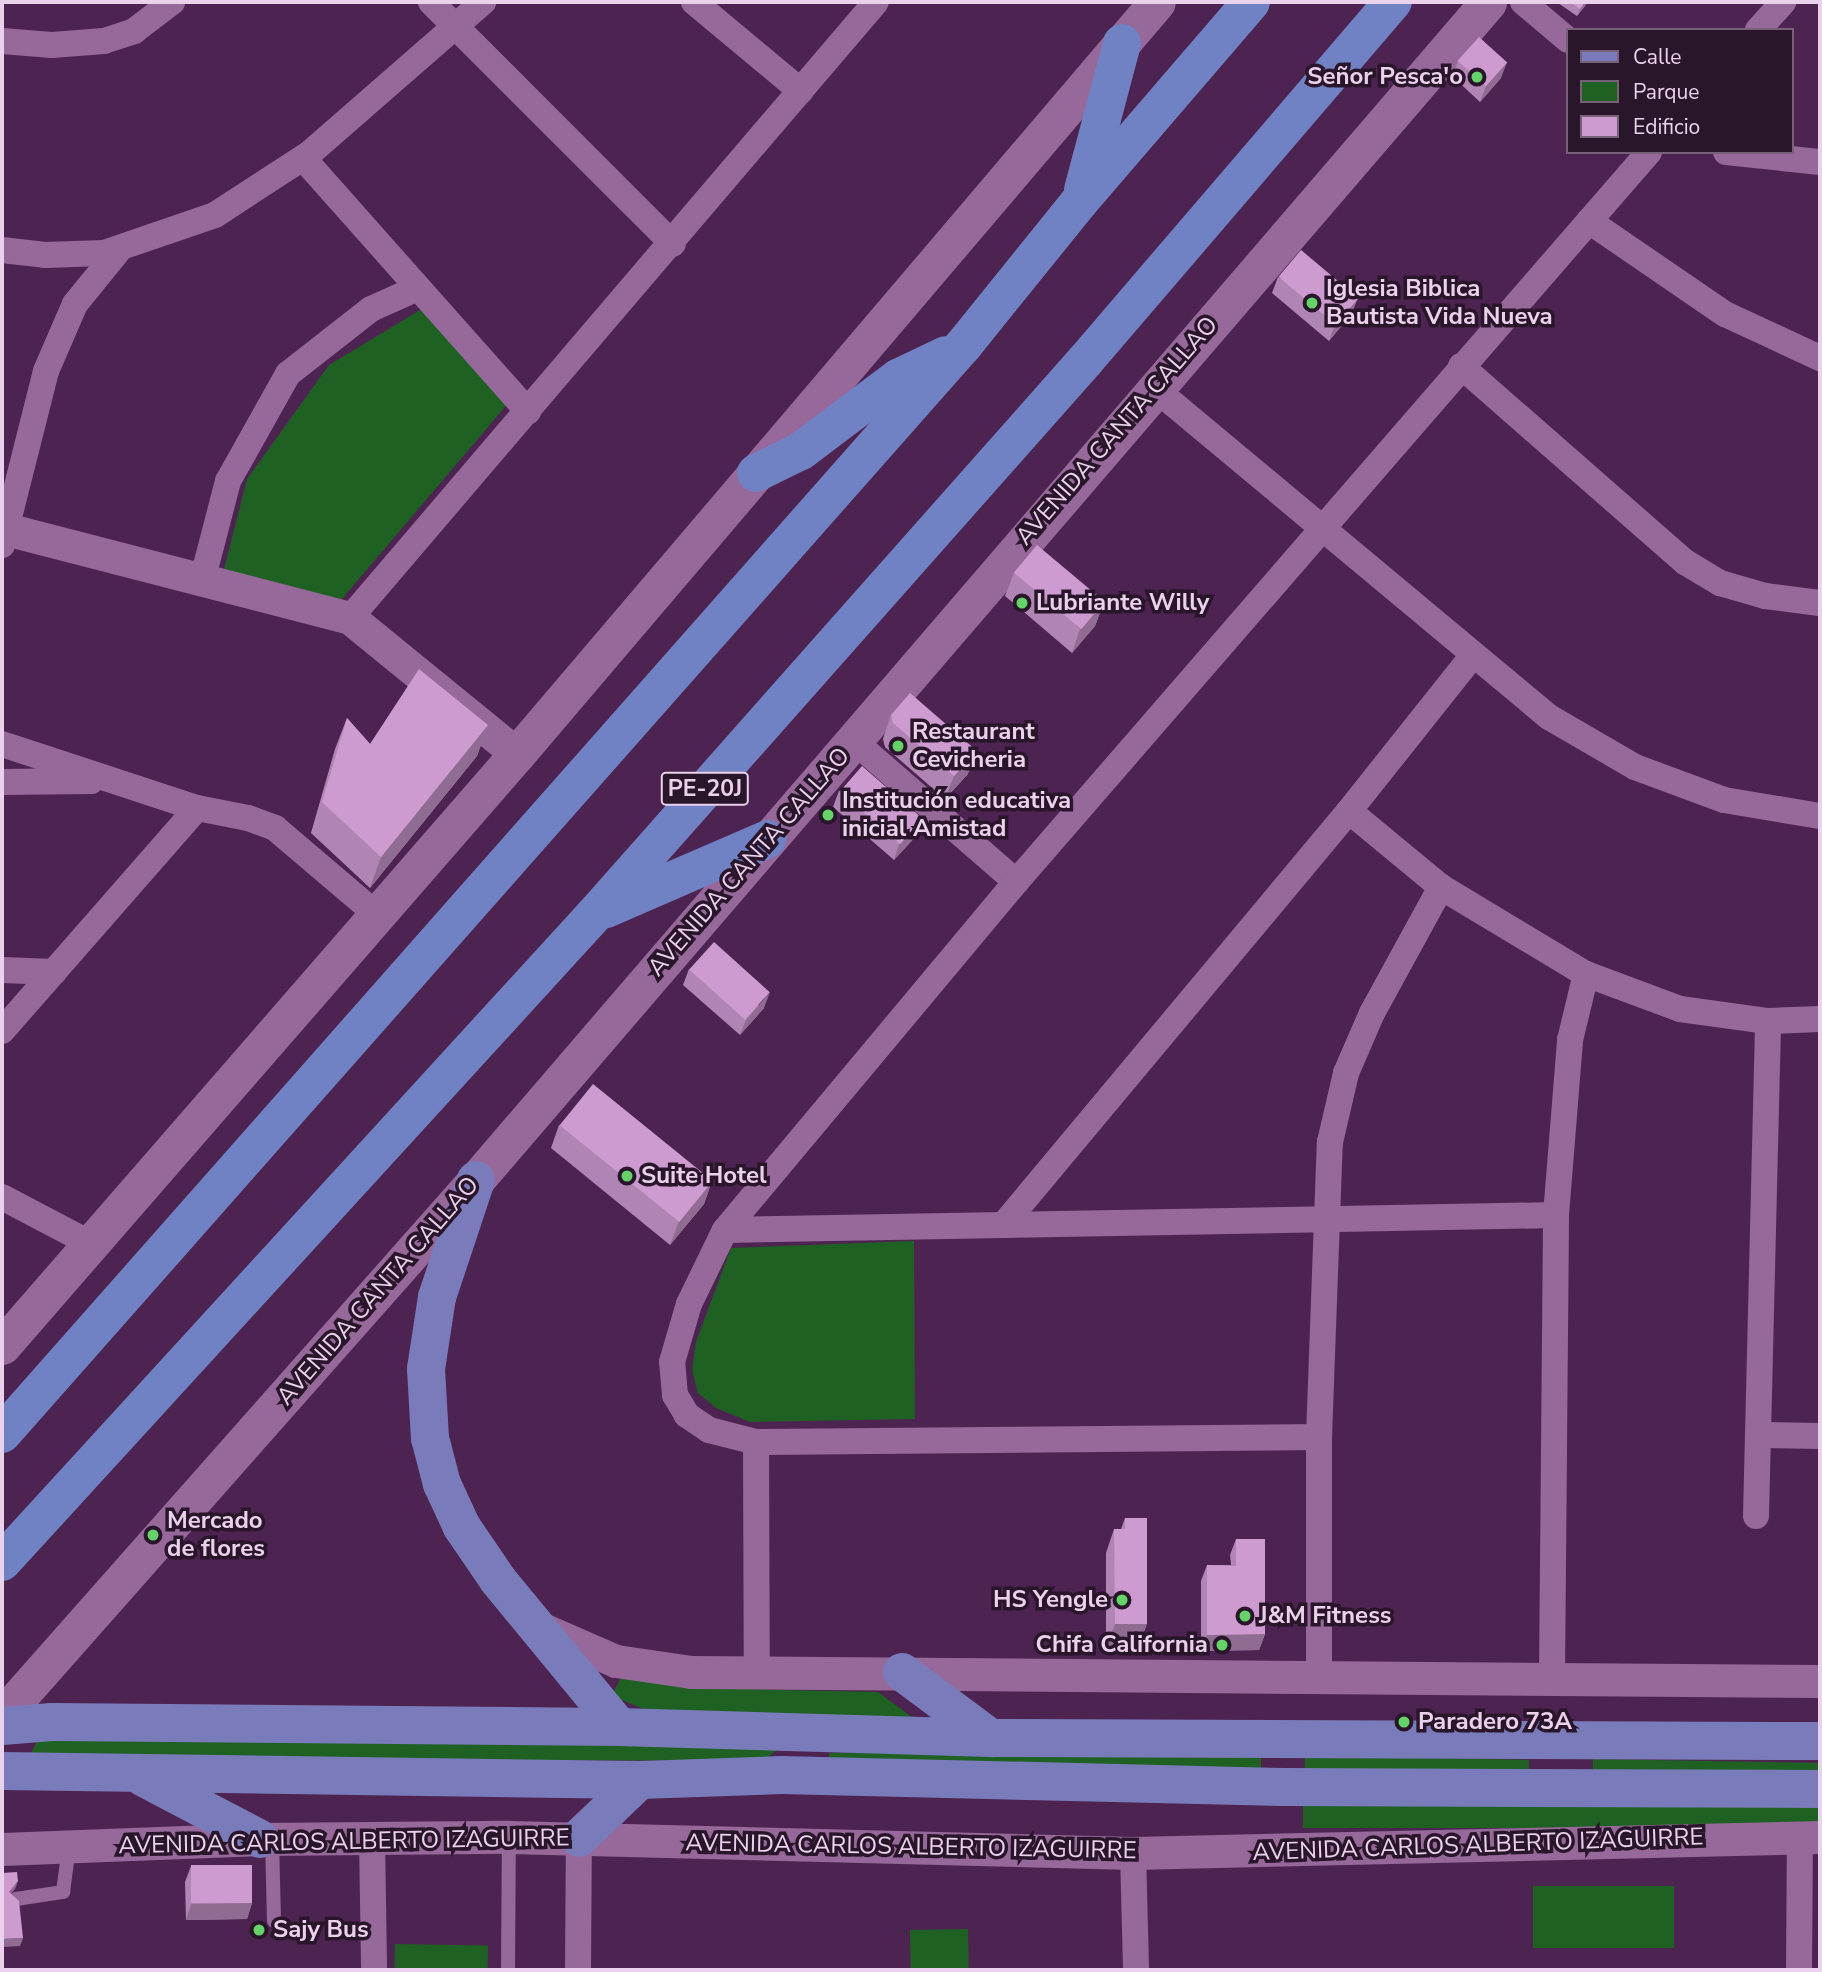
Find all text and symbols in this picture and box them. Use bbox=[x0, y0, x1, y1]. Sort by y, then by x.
legend bbox=[1566, 28, 1794, 154]
text: Calle bbox=[1633, 43, 1681, 71]
place label: Señor Pesca'o bbox=[1307, 63, 1463, 91]
marker: Señor Pesca'o bbox=[1469, 69, 1485, 85]
text: Parque bbox=[1633, 78, 1700, 106]
text: Edificio bbox=[1633, 113, 1700, 141]
place label: Iglesia Biblica Bautista Vida Nueva bbox=[1326, 275, 1553, 331]
marker: Iglesia Biblica Bautista Vida Nueva bbox=[1304, 295, 1320, 311]
street label: AVENIDA CANTA CALLAO bbox=[1010, 311, 1224, 551]
place label: Lubriante Willy bbox=[1036, 589, 1209, 617]
marker: Lubriante Willy bbox=[1014, 595, 1030, 611]
place label: Restaurant Cevicheria bbox=[912, 718, 1035, 774]
marker: Restaurant Cevicheria bbox=[890, 738, 906, 754]
street label: AVENIDA CANTA CALLAO bbox=[642, 742, 856, 982]
road number: PE-20J bbox=[660, 769, 750, 808]
place label: Institución educativa inicial Amistad bbox=[842, 787, 1071, 843]
marker: Institución educativa inicial Amistad bbox=[820, 807, 836, 823]
place label: Suite Hotel bbox=[641, 1162, 767, 1190]
marker: Suite Hotel bbox=[619, 1168, 635, 1184]
street label: AVENIDA CANTA CALLAO bbox=[271, 1171, 485, 1411]
place label: Mercado de flores bbox=[167, 1507, 265, 1563]
marker: Mercado de flores bbox=[145, 1527, 161, 1543]
place label: HS Yengle bbox=[993, 1586, 1108, 1614]
marker: HS Yengle bbox=[1114, 1592, 1130, 1608]
place label: J&M Fitness bbox=[1259, 1602, 1392, 1630]
marker: J&M Fitness bbox=[1237, 1608, 1253, 1624]
place label: Chifa California bbox=[1036, 1631, 1208, 1659]
marker: Chifa California bbox=[1214, 1637, 1230, 1653]
place label: Paradero 73A bbox=[1418, 1708, 1572, 1736]
marker: Paradero 73A bbox=[1396, 1714, 1412, 1730]
street label: AVENIDA CARLOS ALBERTO IZAGUIRRE bbox=[1252, 1823, 1704, 1867]
street label: AVENIDA CARLOS ALBERTO IZAGUIRRE bbox=[118, 1824, 570, 1860]
street label: AVENIDA CARLOS ALBERTO IZAGUIRRE bbox=[685, 1829, 1137, 1865]
place label: Sajy Bus bbox=[273, 1916, 369, 1944]
marker: Sajy Bus bbox=[251, 1922, 267, 1938]

